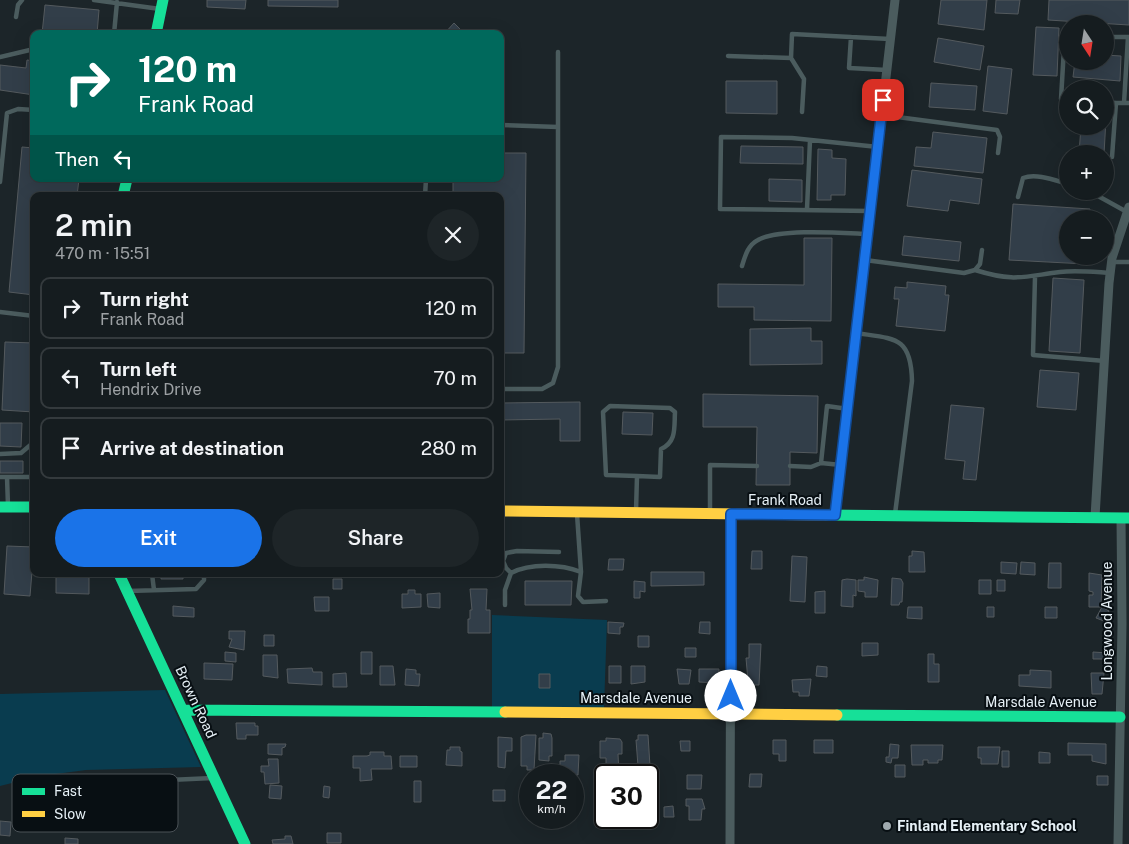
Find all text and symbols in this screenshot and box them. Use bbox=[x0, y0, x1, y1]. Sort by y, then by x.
north arrow bbox=[1059, 15, 1114, 70]
map controls bbox=[1059, 15, 1114, 265]
text: 120 m bbox=[138, 49, 237, 90]
icon: right bbox=[55, 50, 120, 115]
pin bbox=[862, 79, 904, 121]
button: search bbox=[1059, 80, 1114, 135]
icon: arrive bbox=[869, 86, 897, 114]
text: Frank Road bbox=[138, 91, 254, 117]
icon: left bbox=[109, 145, 137, 173]
button: + bbox=[1059, 145, 1114, 200]
text: Then bbox=[55, 148, 99, 170]
text: 2 min bbox=[55, 207, 132, 243]
button: close bbox=[427, 209, 479, 261]
button: − bbox=[1059, 210, 1114, 265]
text: 470 m · 15:51 bbox=[55, 244, 150, 263]
text: Turn right bbox=[100, 288, 189, 310]
icon: right bbox=[57, 294, 85, 322]
text: 120 m bbox=[425, 297, 477, 319]
text: Frank Road bbox=[100, 310, 184, 329]
text: Turn left bbox=[100, 358, 177, 380]
icon: left bbox=[57, 364, 85, 392]
text: 70 m bbox=[433, 367, 477, 389]
text: Hendrix Drive bbox=[100, 380, 202, 399]
icon: arrive bbox=[57, 434, 85, 462]
text: Arrive at destination bbox=[100, 437, 284, 459]
text: 280 m bbox=[421, 437, 477, 459]
street label: Frank Road bbox=[748, 492, 822, 508]
button: Exit bbox=[55, 509, 262, 567]
button: Share bbox=[272, 509, 479, 567]
street label: Longwood Avenue bbox=[1099, 561, 1115, 680]
street label: Brown Road bbox=[172, 663, 220, 741]
position arrow bbox=[704, 669, 756, 721]
street label: Marsdale Avenue bbox=[580, 690, 692, 706]
street label: Marsdale Avenue bbox=[985, 694, 1097, 710]
speed limit sign: 30 bbox=[594, 764, 659, 829]
legend bbox=[12, 774, 178, 832]
text: 22 bbox=[536, 775, 567, 805]
text: Fast bbox=[54, 783, 82, 799]
text: km/h bbox=[537, 802, 566, 816]
text: Slow bbox=[54, 806, 86, 822]
place label: Finland Elementary School bbox=[897, 818, 1077, 834]
marker: Finland Elementary School bbox=[881, 820, 893, 832]

